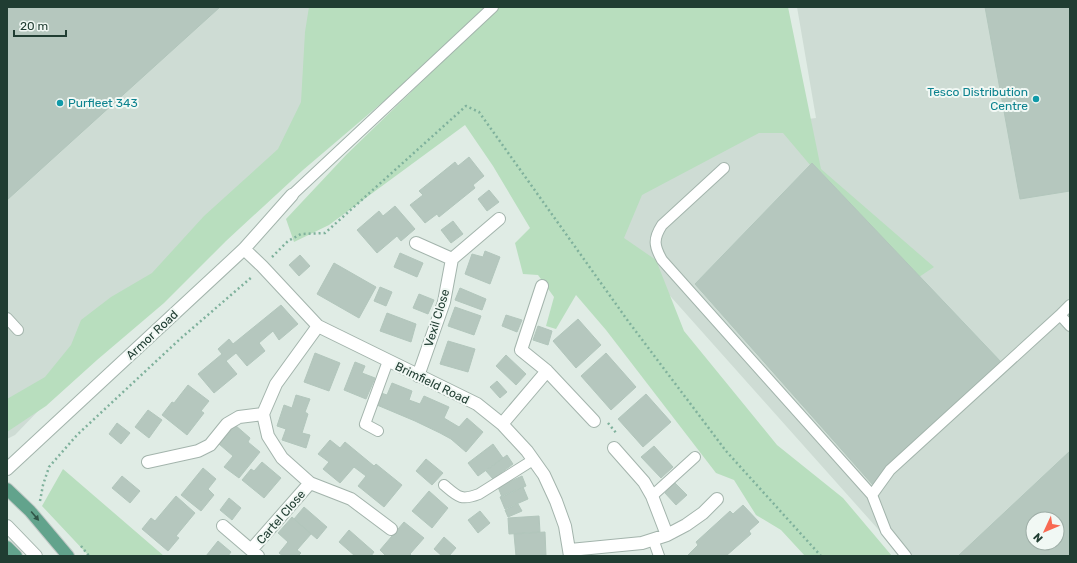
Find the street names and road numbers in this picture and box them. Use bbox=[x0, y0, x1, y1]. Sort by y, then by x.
street label: Vexil Close bbox=[422, 287, 453, 349]
street label: Armor Road bbox=[123, 307, 181, 363]
street label: Brimfield Road bbox=[393, 359, 471, 407]
street label: Cartel Close bbox=[254, 487, 308, 547]

